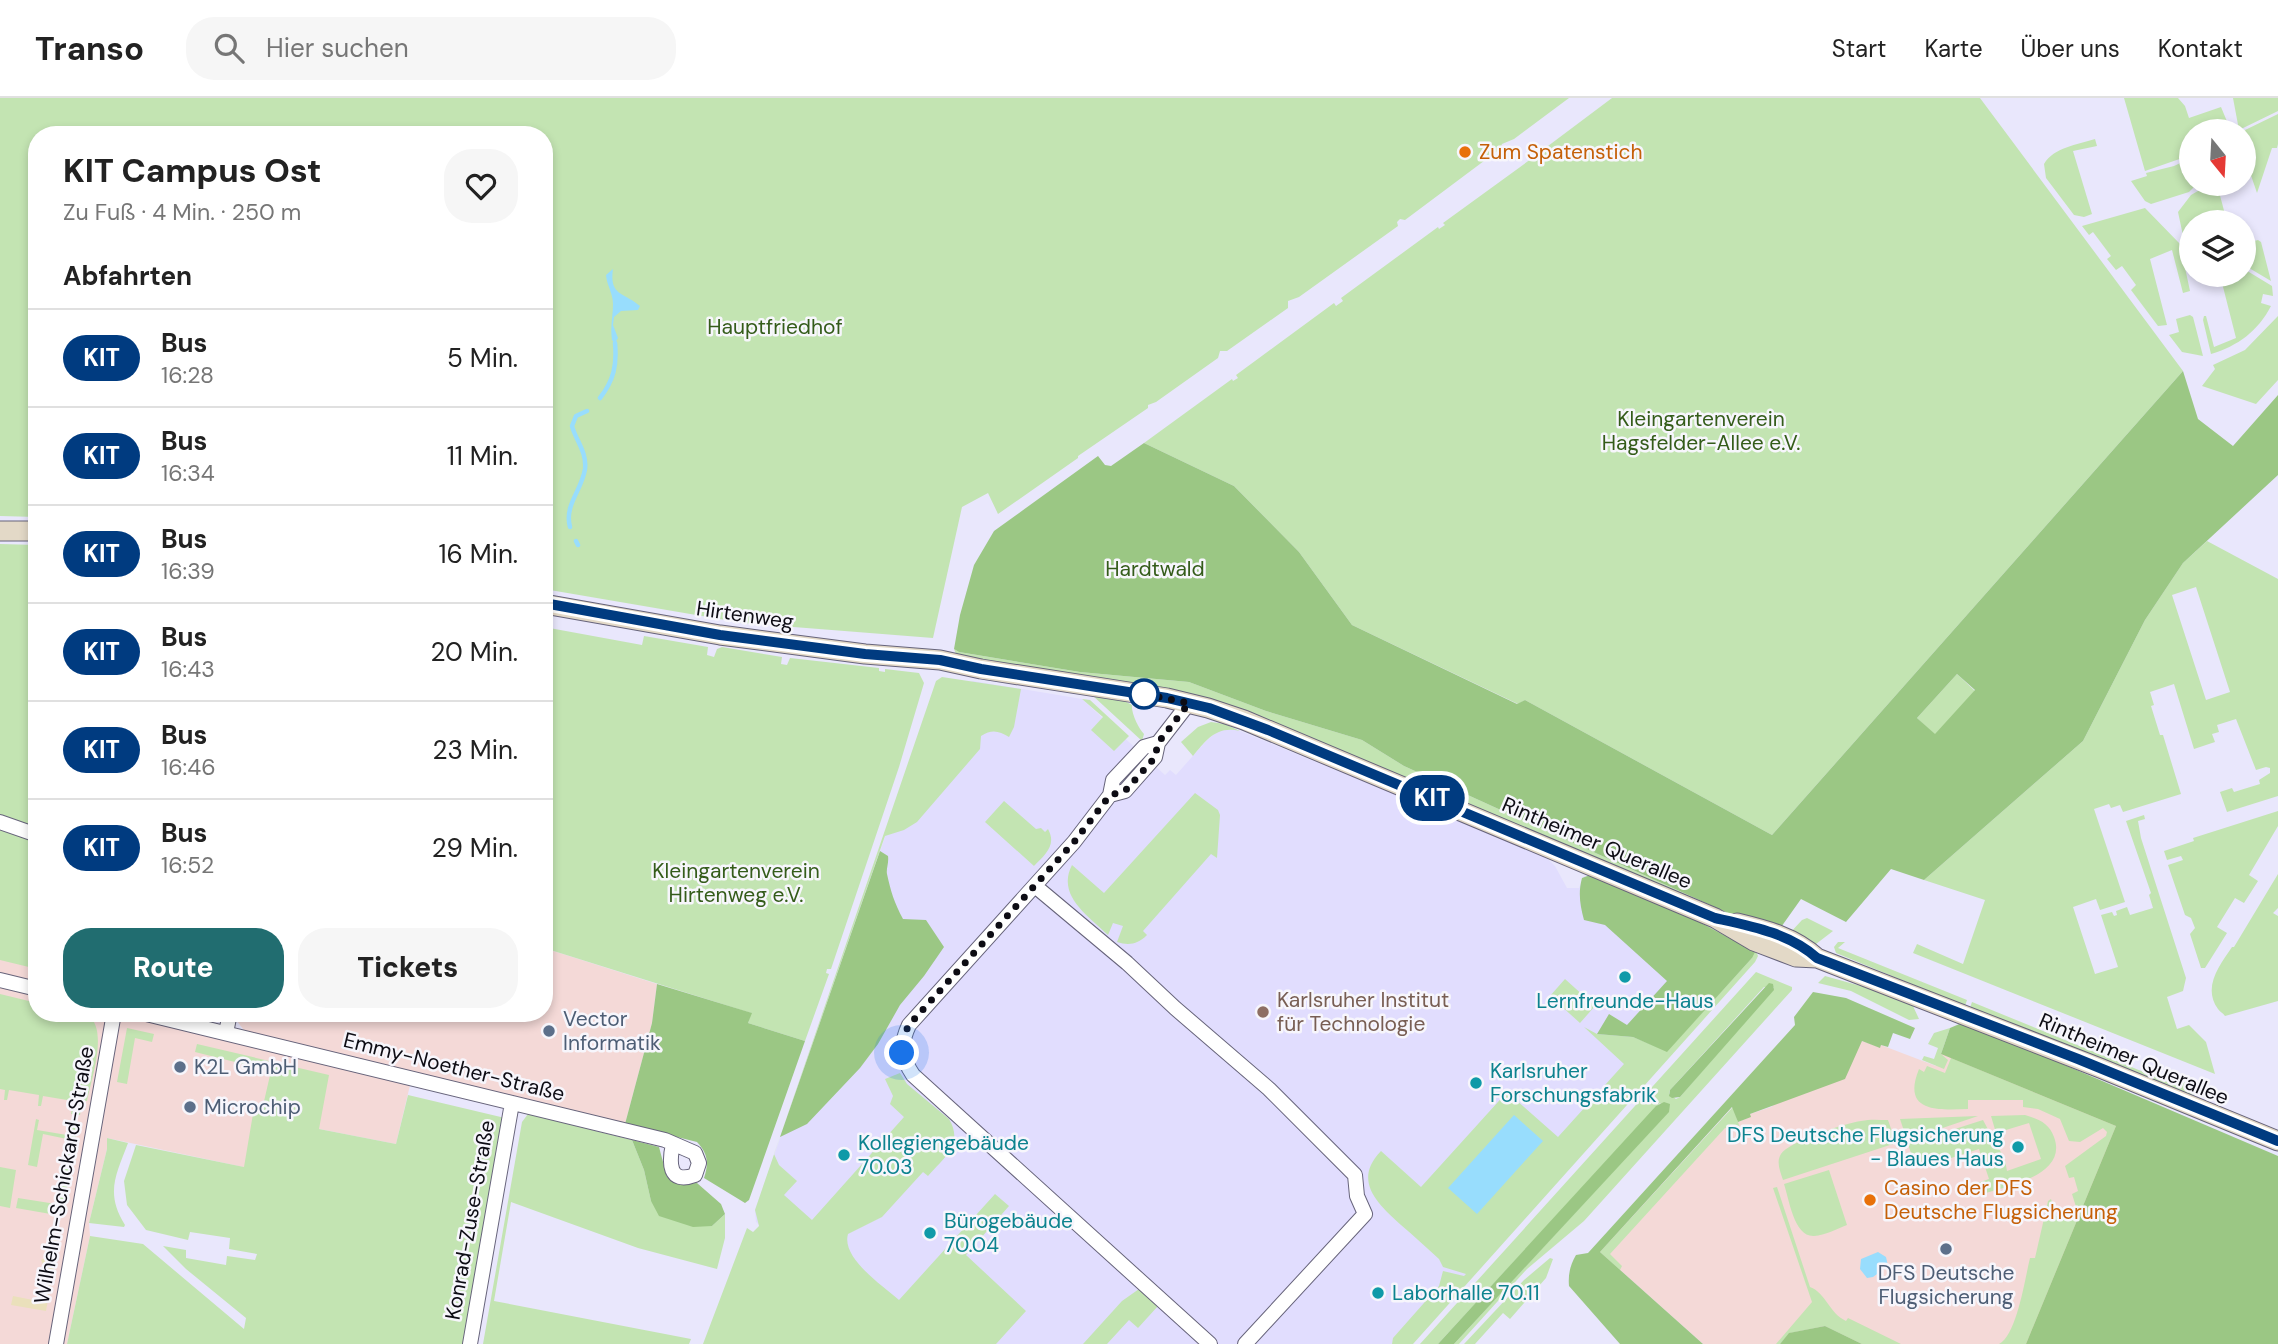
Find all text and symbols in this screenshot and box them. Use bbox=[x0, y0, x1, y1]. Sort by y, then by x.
search box bbox=[186, 17, 676, 80]
text: Transo bbox=[35, 27, 144, 70]
icon: search bbox=[210, 29, 248, 67]
text: Hier suchen bbox=[266, 31, 409, 65]
text: Start bbox=[1832, 33, 1886, 64]
text: Karte bbox=[1924, 33, 1983, 64]
text: Über uns bbox=[2021, 33, 2120, 64]
text: Kontakt bbox=[2158, 33, 2243, 64]
north arrow bbox=[2179, 119, 2256, 196]
map controls bbox=[2179, 119, 2256, 287]
place label: Zum Spatenstich bbox=[1479, 138, 1643, 166]
marker: Zum Spatenstich bbox=[1457, 144, 1473, 160]
text: KIT Campus Ost bbox=[63, 149, 322, 192]
button: heart bbox=[444, 149, 518, 223]
text: Zu Fuß · 4 Min. · 250 m bbox=[63, 197, 301, 227]
button: layers bbox=[2179, 210, 2256, 287]
text: Abfahrten bbox=[63, 259, 192, 293]
park label: Hauptfriedhof bbox=[707, 313, 843, 341]
text: Bus bbox=[161, 326, 207, 360]
text: 5 Min. bbox=[447, 341, 518, 375]
text: KIT bbox=[83, 342, 120, 373]
text: 16:28 bbox=[161, 360, 214, 390]
park label: Kleingartenverein Hagsfelder-Allee e.V. bbox=[1602, 405, 1800, 457]
text: Bus bbox=[161, 424, 207, 458]
text: 11 Min. bbox=[447, 439, 518, 473]
text: KIT bbox=[83, 440, 120, 471]
text: 16:34 bbox=[161, 458, 215, 488]
text: Bus bbox=[161, 522, 207, 556]
text: 16 Min. bbox=[438, 537, 518, 571]
text: KIT bbox=[83, 538, 120, 569]
park label: Hardtwald bbox=[1105, 555, 1205, 583]
text: 16:39 bbox=[161, 556, 215, 586]
street label: Hirtenweg bbox=[694, 594, 796, 636]
text: Bus bbox=[161, 620, 207, 654]
text: 20 Min. bbox=[430, 635, 518, 669]
text: KIT bbox=[83, 636, 120, 667]
text: 16:43 bbox=[161, 654, 215, 684]
unlabelled marker bbox=[1129, 679, 1159, 709]
text: Bus bbox=[161, 718, 207, 752]
text: 23 Min. bbox=[433, 733, 518, 767]
text: KIT bbox=[83, 734, 120, 765]
text: 16:46 bbox=[161, 752, 216, 782]
line badge: KIT bbox=[1392, 775, 1472, 821]
text: KIT bbox=[1414, 782, 1450, 813]
street label: Rintheimer Querallee bbox=[1498, 790, 1696, 896]
text: Bus bbox=[161, 816, 207, 850]
text: 29 Min. bbox=[432, 831, 518, 865]
text: KIT bbox=[83, 832, 120, 863]
text: 16:52 bbox=[161, 850, 214, 880]
park label: Kleingartenverein Hirtenweg e.V. bbox=[652, 857, 820, 909]
button: Route bbox=[63, 928, 284, 1008]
button: Tickets bbox=[298, 928, 518, 1008]
marker: Lernfreunde-Haus bbox=[1617, 969, 1633, 985]
place label: Karlsruher Institut für Technologie bbox=[1277, 986, 1449, 1038]
place label: Lernfreunde-Haus bbox=[1536, 987, 1714, 1015]
marker: Karlsruher Institut für Technologie bbox=[1255, 1004, 1271, 1020]
place label: Vector Informatik bbox=[563, 1005, 661, 1057]
street label: Rintheimer Querallee bbox=[2035, 1006, 2233, 1112]
marker: Vector Informatik bbox=[541, 1023, 557, 1039]
street label: Emmy-Noether-Straße bbox=[340, 1026, 568, 1108]
your location bbox=[884, 1035, 919, 1070]
street label: Wilhelm-Schickard-Straße bbox=[28, 1044, 100, 1306]
place label: K2L GmbH bbox=[194, 1053, 297, 1081]
place label: Karlsruher Forschungsfabrik bbox=[1490, 1057, 1657, 1109]
marker: K2L GmbH bbox=[172, 1059, 188, 1075]
marker: Karlsruher Forschungsfabrik bbox=[1468, 1075, 1484, 1091]
place label: Microchip bbox=[204, 1093, 301, 1121]
marker: Microchip bbox=[182, 1099, 198, 1115]
street label: Konrad-Zuse-Straße bbox=[439, 1118, 501, 1322]
place label: DFS Deutsche Flugsicherung - Blaues Haus bbox=[1727, 1121, 2004, 1173]
place label: Kollegiengebäude 70.03 bbox=[858, 1129, 1029, 1181]
marker: DFS Deutsche Flugsicherung - Blaues Haus bbox=[2010, 1139, 2026, 1155]
marker: Kollegiengebäude 70.03 bbox=[836, 1147, 852, 1163]
place label: Casino der DFS Deutsche Flugsicherung bbox=[1884, 1174, 2118, 1226]
marker: Casino der DFS Deutsche Flugsicherung bbox=[1862, 1192, 1878, 1208]
place label: Bürogebäude 70.04 bbox=[944, 1207, 1073, 1259]
marker: Bürogebäude 70.04 bbox=[922, 1225, 938, 1241]
marker: DFS Deutsche Flugsicherung bbox=[1938, 1241, 1954, 1257]
place label: DFS Deutsche Flugsicherung bbox=[1878, 1259, 2014, 1311]
place label: Laborhalle 70.11 bbox=[1392, 1279, 1539, 1307]
marker: Laborhalle 70.11 bbox=[1370, 1285, 1386, 1301]

